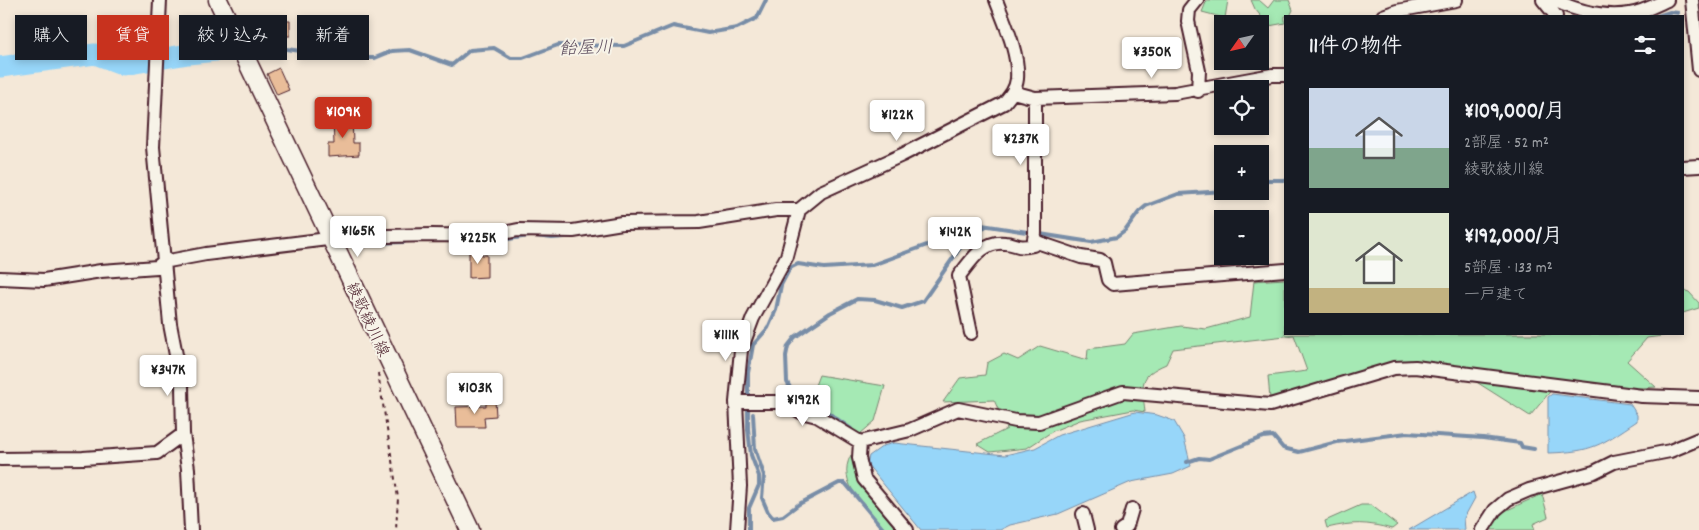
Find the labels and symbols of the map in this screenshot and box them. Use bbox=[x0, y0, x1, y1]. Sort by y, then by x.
north arrow bbox=[1214, 15, 1269, 70]
water label: 飴屋川 bbox=[559, 36, 614, 63]
pin: ¥350K bbox=[1117, 36, 1187, 79]
pin: ¥109K bbox=[308, 96, 378, 139]
pin: ¥122K bbox=[862, 100, 932, 142]
pin: ¥237K bbox=[986, 124, 1056, 166]
pin: ¥165K bbox=[323, 216, 393, 258]
pin: ¥142K bbox=[920, 216, 990, 259]
pin: ¥225K bbox=[443, 222, 513, 265]
street label: 綾歌綾川線 bbox=[339, 279, 394, 361]
pin: ¥111K bbox=[691, 320, 761, 362]
pin: ¥347K bbox=[133, 354, 203, 397]
pin: ¥103K bbox=[440, 372, 510, 415]
pin: ¥192K bbox=[768, 384, 838, 427]

